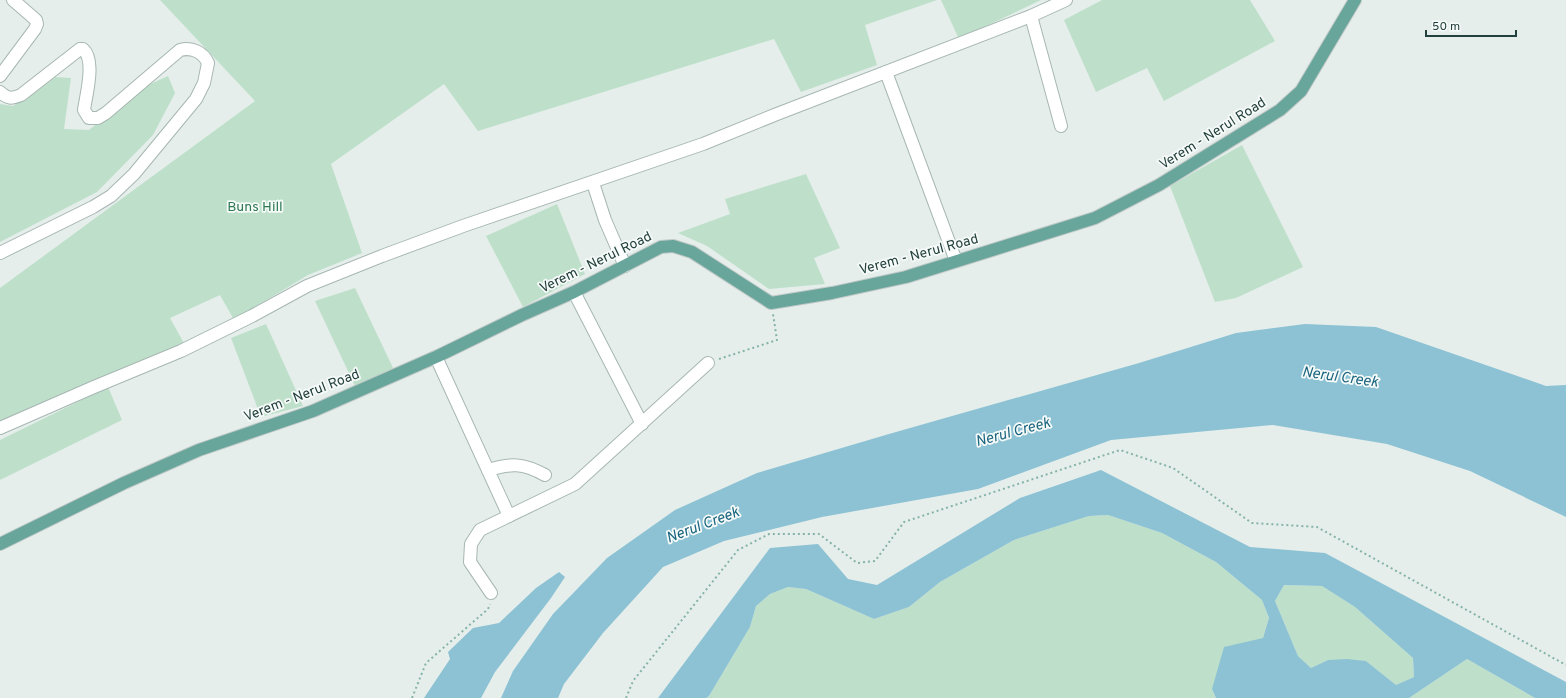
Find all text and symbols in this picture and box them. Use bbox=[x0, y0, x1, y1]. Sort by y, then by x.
scale bar bbox=[1426, 12, 1516, 38]
text: 50 m bbox=[1432, 19, 1460, 35]
street label: Verem - Nerul Road bbox=[1157, 94, 1269, 174]
park label: Buns Hill bbox=[227, 199, 283, 216]
street label: Verem - Nerul Road bbox=[537, 229, 655, 297]
street label: Verem - Nerul Road bbox=[858, 231, 980, 279]
water label: Nerul Creek bbox=[1301, 363, 1380, 393]
street label: Verem - Nerul Road bbox=[242, 366, 362, 426]
water label: Nerul Creek bbox=[974, 414, 1053, 452]
water label: Nerul Creek bbox=[664, 503, 743, 549]

